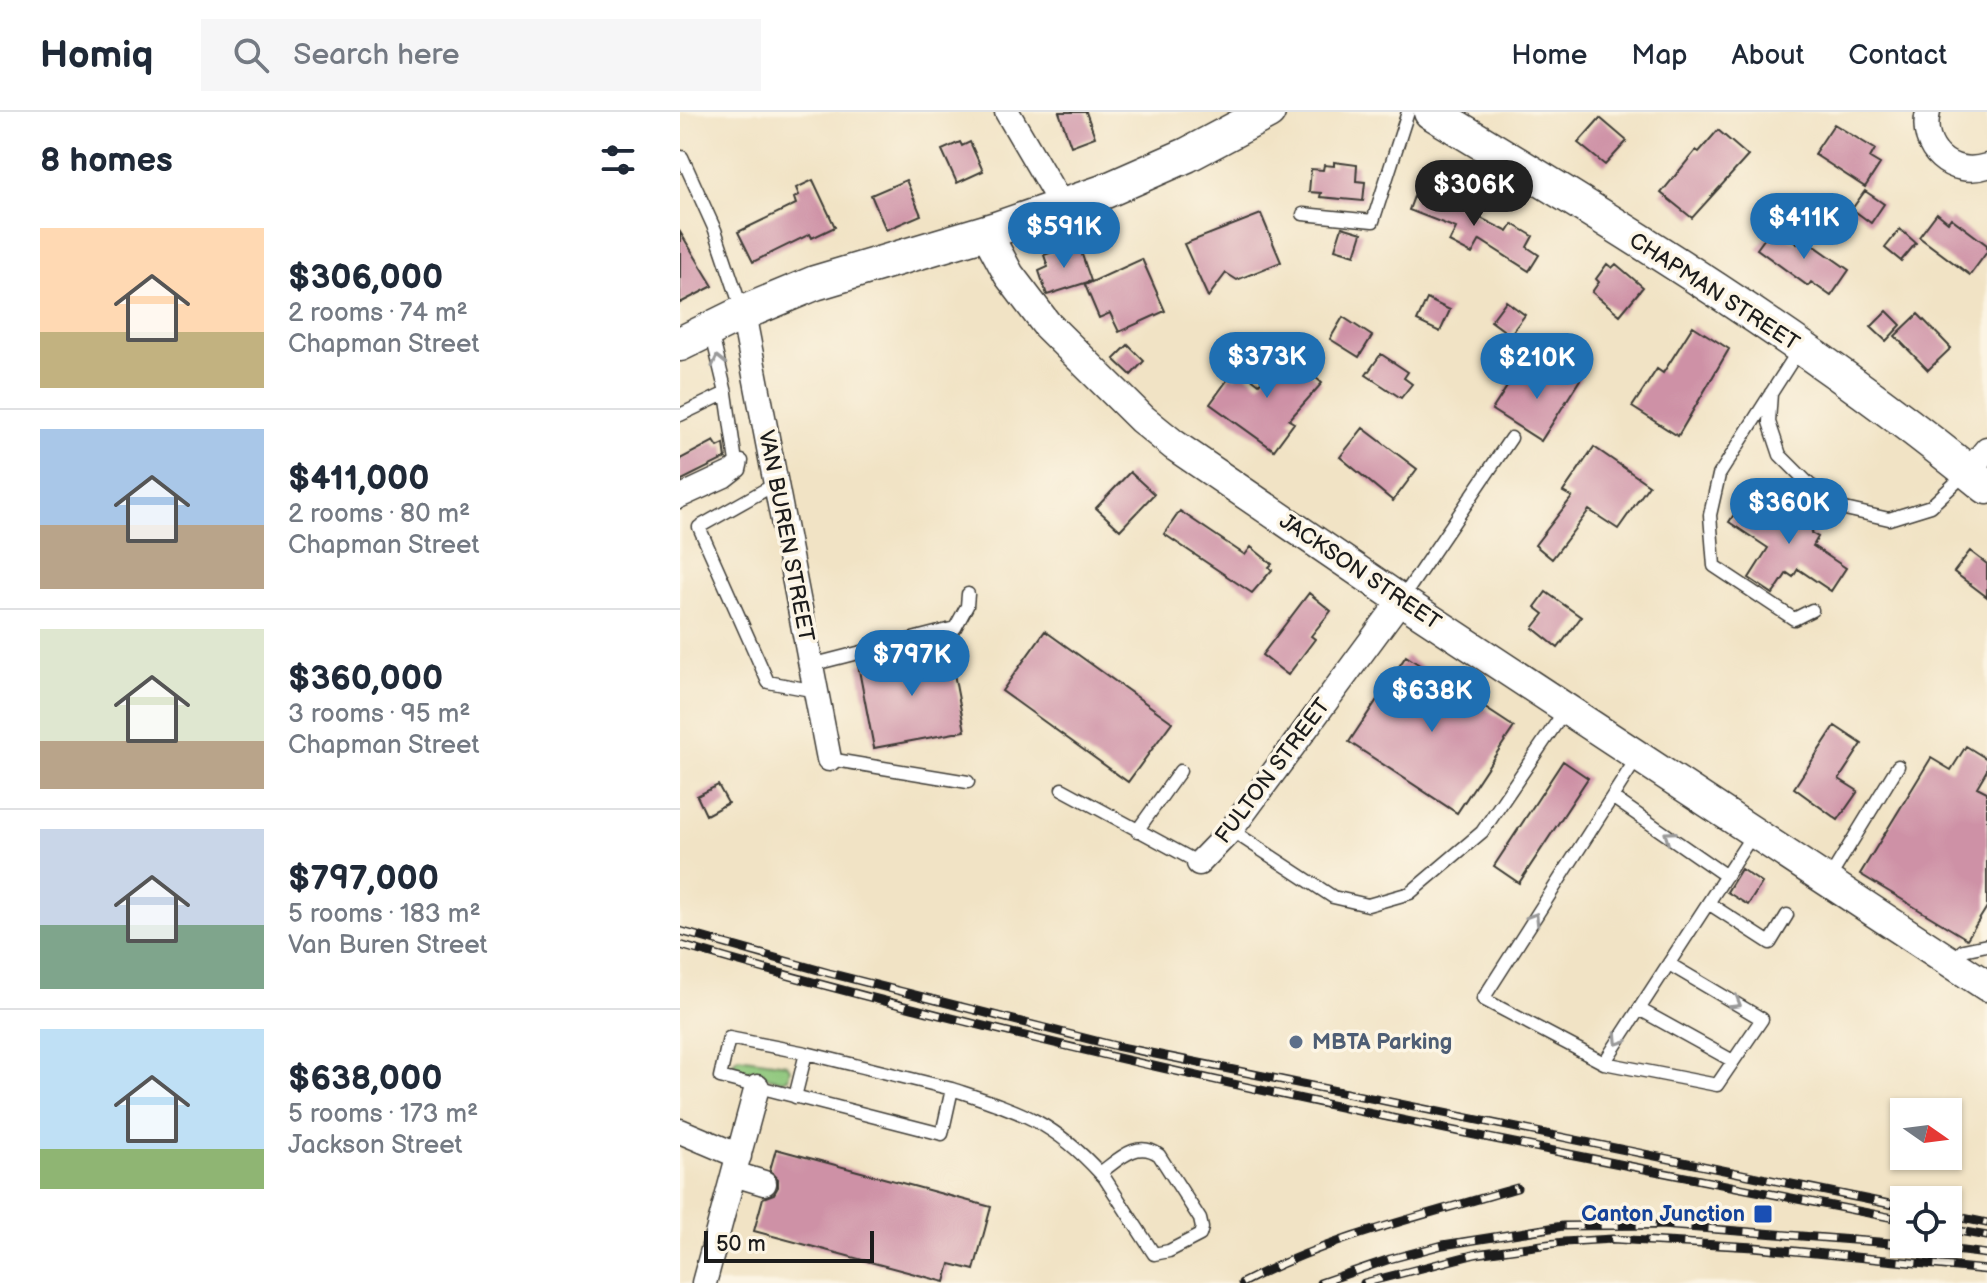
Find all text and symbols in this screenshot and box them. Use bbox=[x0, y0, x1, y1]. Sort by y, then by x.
search box bbox=[201, 19, 761, 91]
text: Homiq bbox=[40, 33, 153, 78]
icon: search bbox=[229, 33, 273, 77]
text: Search here bbox=[293, 37, 460, 73]
text: Home bbox=[1511, 39, 1587, 72]
text: Map bbox=[1631, 39, 1688, 72]
text: About bbox=[1732, 39, 1804, 72]
text: Contact bbox=[1848, 39, 1947, 72]
icon: filters bbox=[596, 138, 640, 182]
text: 8 homes bbox=[40, 140, 173, 181]
pin: $306K bbox=[1418, 160, 1530, 228]
text: $306K bbox=[1433, 170, 1515, 201]
pin: $411K bbox=[1748, 193, 1860, 261]
pin: $591K bbox=[1008, 202, 1120, 270]
text: $411K bbox=[1768, 203, 1840, 234]
text: $591K bbox=[1026, 212, 1102, 243]
street label: CHAPMAN STREET bbox=[1624, 227, 1804, 357]
text: $306,000 bbox=[288, 257, 443, 298]
icon: home bbox=[104, 260, 200, 356]
text: 2 rooms · 74 m² bbox=[288, 298, 468, 329]
text: Chapman Street bbox=[288, 329, 479, 360]
pin: $373K bbox=[1211, 332, 1323, 400]
pin: $210K bbox=[1481, 333, 1593, 401]
text: $373K bbox=[1227, 342, 1307, 373]
text: $210K bbox=[1499, 343, 1576, 374]
one-way arrow bbox=[710, 354, 727, 368]
street label: VAN BUREN STREET bbox=[752, 428, 820, 644]
text: $411,000 bbox=[288, 458, 429, 499]
icon: home bbox=[104, 461, 200, 557]
pin: $360K bbox=[1733, 478, 1845, 546]
text: $360K bbox=[1748, 488, 1830, 519]
text: 2 rooms · 80 m² bbox=[288, 499, 470, 530]
street label: JACKSON STREET bbox=[1274, 508, 1446, 636]
text: Chapman Street bbox=[288, 530, 479, 561]
pin: $797K bbox=[856, 630, 968, 698]
text: $797K bbox=[873, 640, 951, 671]
text: $360,000 bbox=[288, 658, 443, 699]
icon: home bbox=[104, 661, 200, 757]
pin: $638K bbox=[1376, 666, 1488, 734]
text: $638K bbox=[1391, 676, 1473, 707]
street label: FULTON STREET bbox=[1210, 693, 1336, 849]
text: 3 rooms · 95 m² bbox=[288, 699, 470, 730]
text: Chapman Street bbox=[288, 730, 479, 761]
one-way arrow bbox=[1663, 831, 1677, 846]
text: $797,000 bbox=[288, 858, 439, 899]
icon: home bbox=[104, 861, 200, 957]
text: 5 rooms · 183 m² bbox=[288, 899, 481, 930]
one-way arrow bbox=[1524, 912, 1539, 927]
text: Van Buren Street bbox=[288, 930, 488, 961]
one-way arrow bbox=[1727, 994, 1742, 1009]
place label: MBTA Parking bbox=[1312, 1029, 1452, 1056]
one-way arrow bbox=[1614, 1031, 1629, 1046]
marker: MBTA Parking bbox=[1287, 1033, 1305, 1051]
text: $638,000 bbox=[288, 1058, 442, 1099]
icon: home bbox=[104, 1061, 200, 1157]
north arrow bbox=[1890, 1098, 1962, 1170]
map controls bbox=[1890, 1098, 1962, 1258]
text: 5 rooms · 173 m² bbox=[288, 1099, 478, 1130]
text: Jackson Street bbox=[288, 1130, 463, 1161]
button: locate bbox=[1890, 1186, 1962, 1258]
place label: Canton Junction bbox=[1581, 1201, 1745, 1228]
marker: Canton Junction bbox=[1752, 1203, 1774, 1225]
scale bar bbox=[704, 1227, 874, 1263]
text: 50 m bbox=[716, 1231, 766, 1258]

